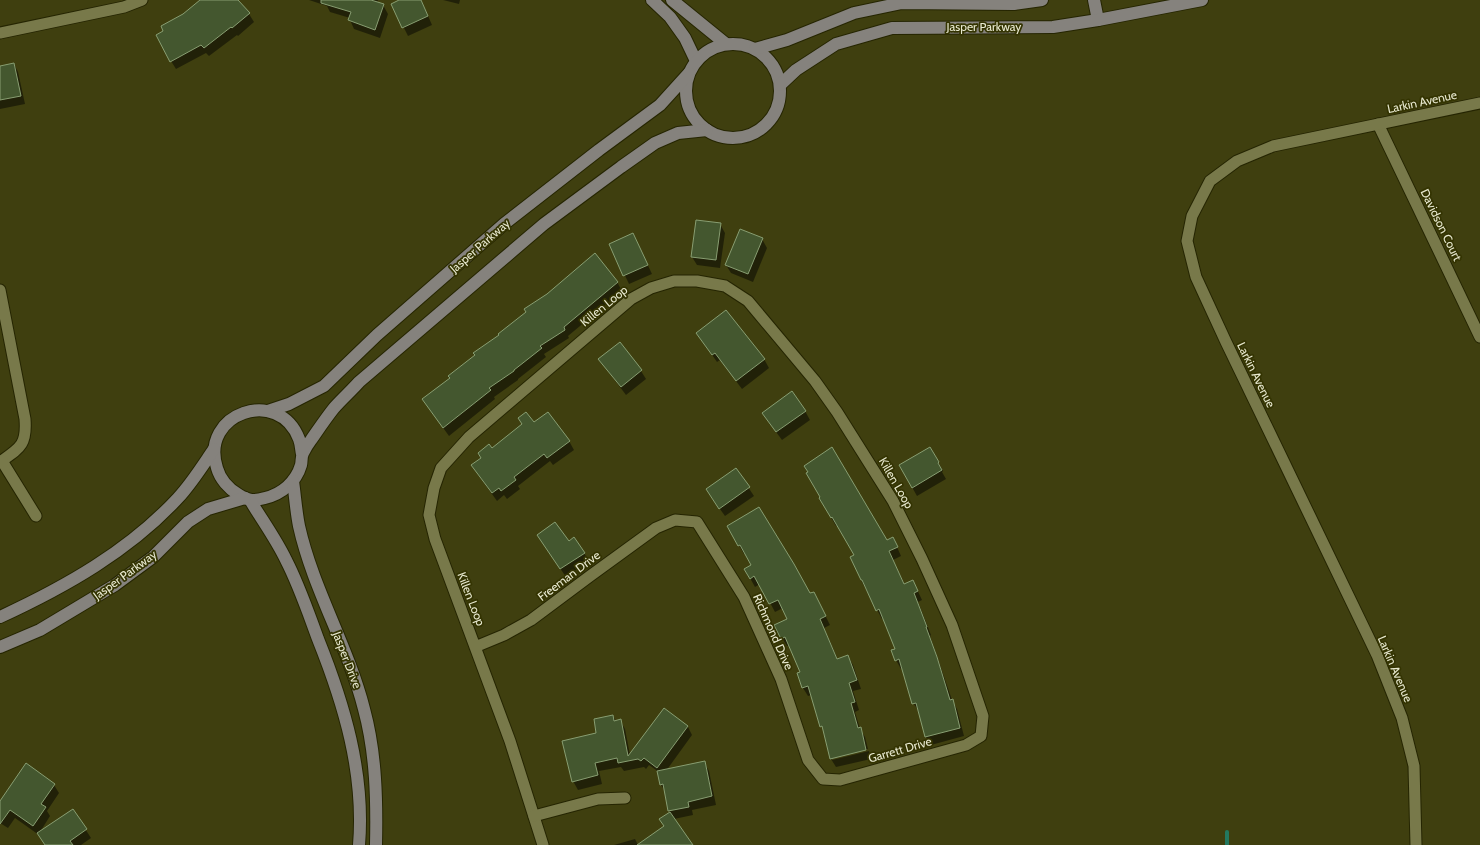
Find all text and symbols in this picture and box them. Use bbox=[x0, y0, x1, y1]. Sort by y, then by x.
street label: Jasper Parkway bbox=[946, 19, 1021, 34]
street label: Larkin Avenue bbox=[1386, 87, 1458, 116]
street label: Davidson Court bbox=[1418, 186, 1465, 263]
street label: Jasper Parkway bbox=[446, 215, 513, 276]
street label: Killen Loop bbox=[577, 282, 631, 329]
street label: Larkin Avenue bbox=[1234, 340, 1279, 410]
street label: Killen Loop bbox=[876, 455, 917, 511]
street label: Jasper Parkway bbox=[89, 547, 159, 603]
street label: Freeman Drive bbox=[535, 547, 603, 604]
street label: Killen Loop bbox=[454, 570, 489, 628]
street label: Richmond Drive bbox=[750, 591, 797, 672]
street label: Jasper Drive bbox=[329, 628, 365, 690]
street label: Larkin Avenue bbox=[1375, 633, 1416, 704]
street label: Garrett Drive bbox=[867, 733, 933, 766]

